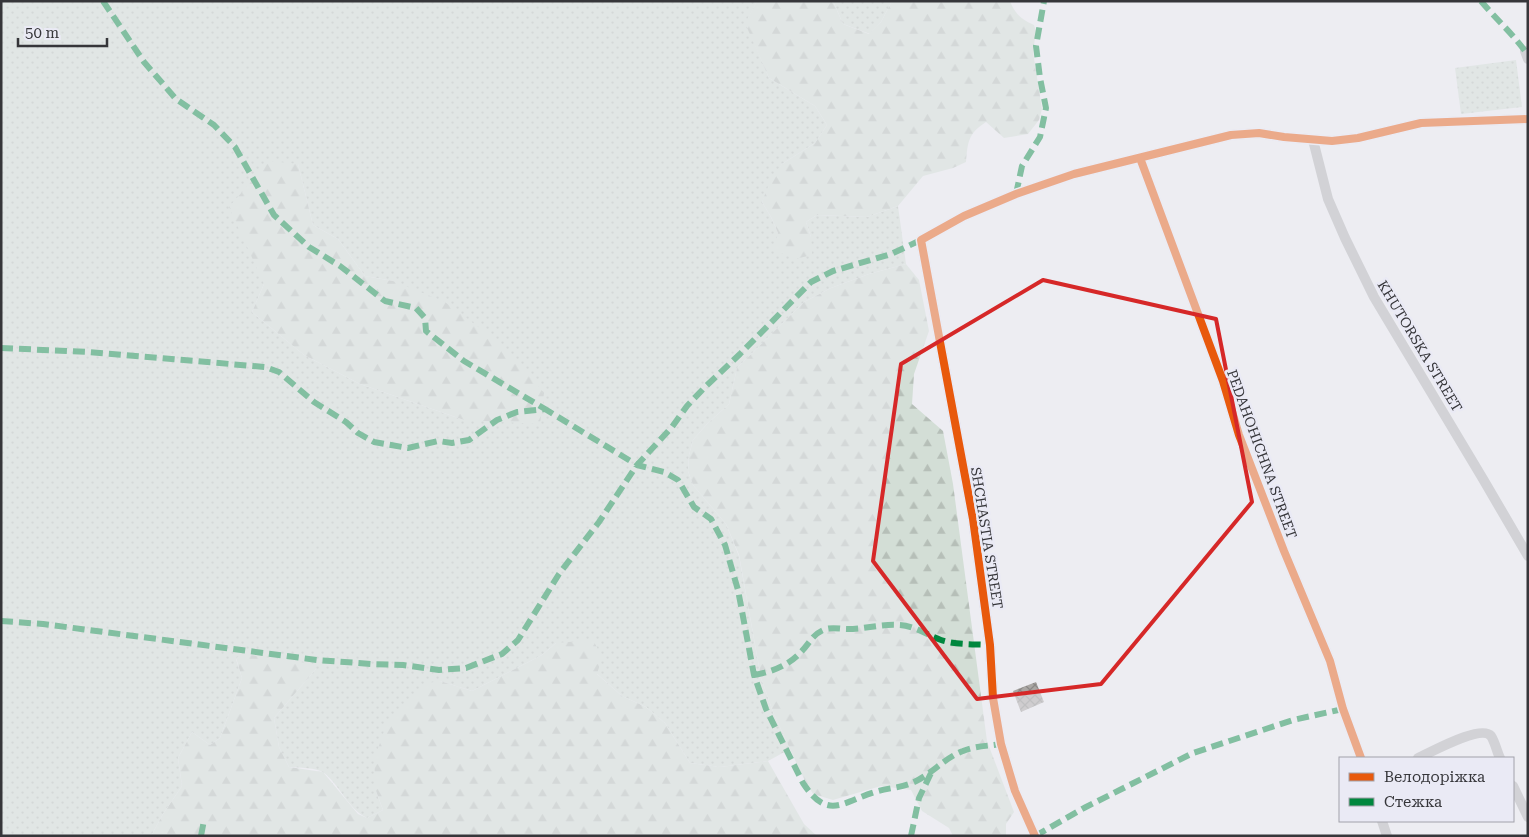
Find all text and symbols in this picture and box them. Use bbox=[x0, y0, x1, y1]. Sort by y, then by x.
scale bar bbox=[18, 15, 106, 47]
text: 50 m bbox=[25, 24, 60, 42]
street label: KHUTORSKA STREET bbox=[1374, 277, 1466, 415]
street label: PEDAHOHICHNA STREET bbox=[1224, 367, 1300, 541]
street label: SHCHASTIA STREET bbox=[968, 466, 1006, 610]
legend bbox=[1339, 757, 1514, 822]
text: Велодоріжка bbox=[1384, 768, 1485, 786]
text: Стежка bbox=[1384, 793, 1442, 811]

